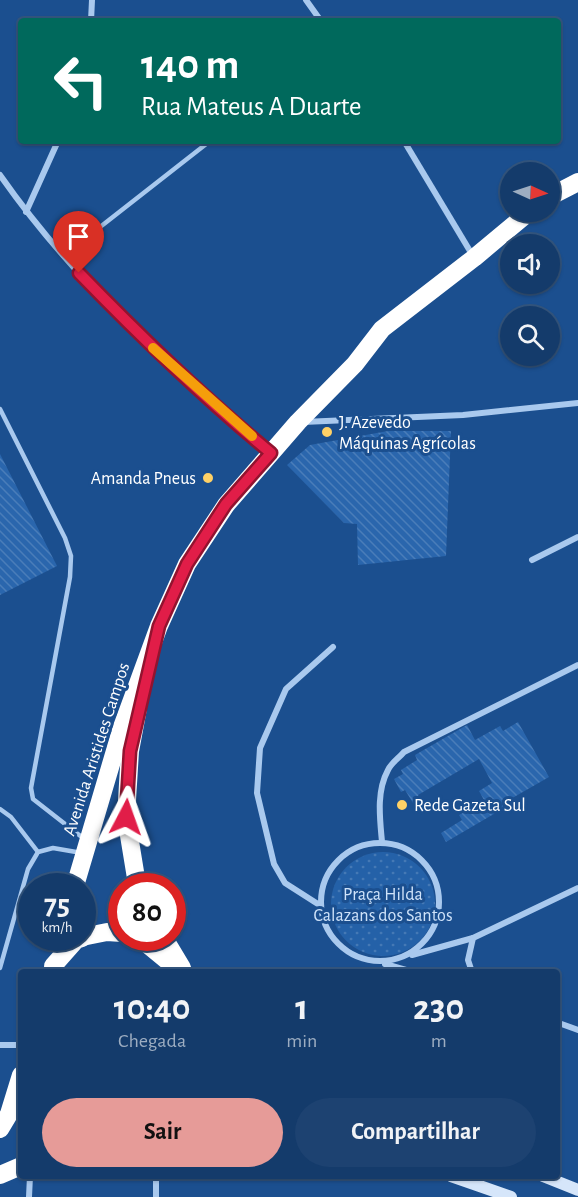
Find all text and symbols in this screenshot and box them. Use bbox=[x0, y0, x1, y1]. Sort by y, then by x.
icon: left bbox=[42, 42, 120, 120]
text: 140 m bbox=[141, 44, 239, 86]
text: Rua Mateus A Duarte bbox=[141, 93, 361, 120]
north arrow bbox=[500, 162, 560, 222]
map controls bbox=[500, 162, 560, 366]
pin bbox=[53, 211, 104, 273]
icon: arrive bbox=[62, 220, 95, 253]
button: sound bbox=[500, 234, 560, 294]
button: search bbox=[500, 306, 560, 366]
place label: J. Azevedo Máquinas Agrícolas bbox=[339, 414, 476, 453]
marker: J. Azevedo Máquinas Agrícolas bbox=[320, 425, 334, 439]
place label: Amanda Pneus bbox=[91, 470, 196, 488]
marker: Amanda Pneus bbox=[201, 471, 215, 485]
street label: Avenida Aristides Campos bbox=[60, 660, 133, 838]
position arrow bbox=[94, 785, 158, 849]
place label: Rede Gazeta Sul bbox=[414, 797, 526, 815]
marker: Rede Gazeta Sul bbox=[395, 798, 409, 812]
speed limit sign: 80 bbox=[108, 873, 186, 951]
park label: Praça Hilda Calazans dos Santos bbox=[313, 886, 453, 925]
text: 75 bbox=[44, 890, 70, 920]
text: km/h bbox=[42, 920, 72, 935]
text: 10:40 bbox=[114, 990, 191, 1026]
text: 1 bbox=[295, 990, 308, 1026]
text: 230 bbox=[413, 990, 464, 1026]
text: Chegada bbox=[118, 1031, 186, 1051]
text: min bbox=[286, 1031, 317, 1051]
text: m bbox=[431, 1031, 447, 1051]
button: Sair bbox=[42, 1098, 283, 1167]
button: Compartilhar bbox=[295, 1098, 536, 1167]

